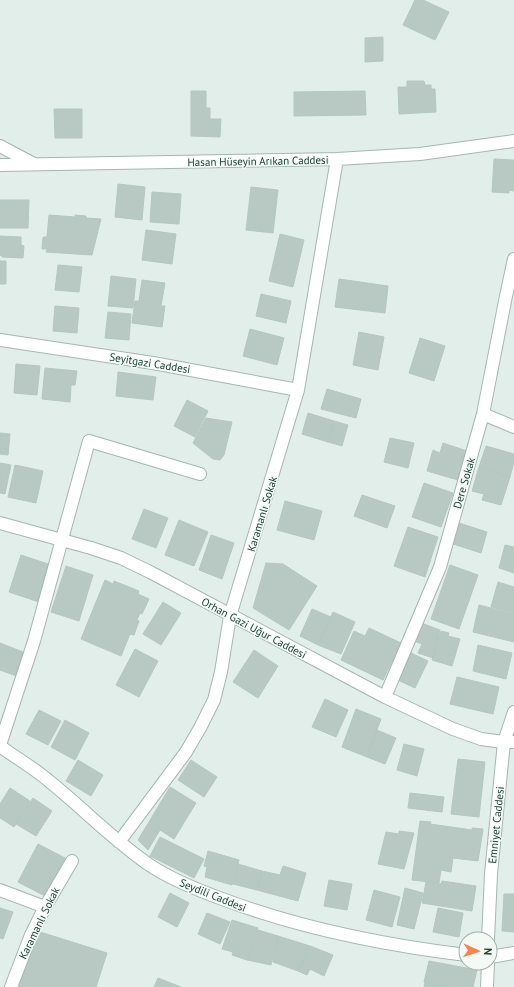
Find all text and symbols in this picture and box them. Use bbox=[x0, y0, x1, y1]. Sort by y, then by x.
street label: Hasan Hüseyin Arıkan Caddesi bbox=[187, 153, 329, 169]
street label: Seyitgazi Caddesi bbox=[109, 350, 191, 376]
street label: Dere Sokak bbox=[450, 455, 478, 510]
street label: Karamanlı Sokak bbox=[244, 474, 280, 553]
street label: Orhan Gazi Uğur Caddesi bbox=[199, 594, 309, 662]
street label: Emniyet Caddesi bbox=[485, 786, 507, 864]
street label: Seydili Caddesi bbox=[178, 875, 248, 915]
street label: Karamanlı Sokak bbox=[16, 884, 63, 961]
north arrow bbox=[458, 931, 498, 971]
text: N bbox=[481, 948, 495, 956]

